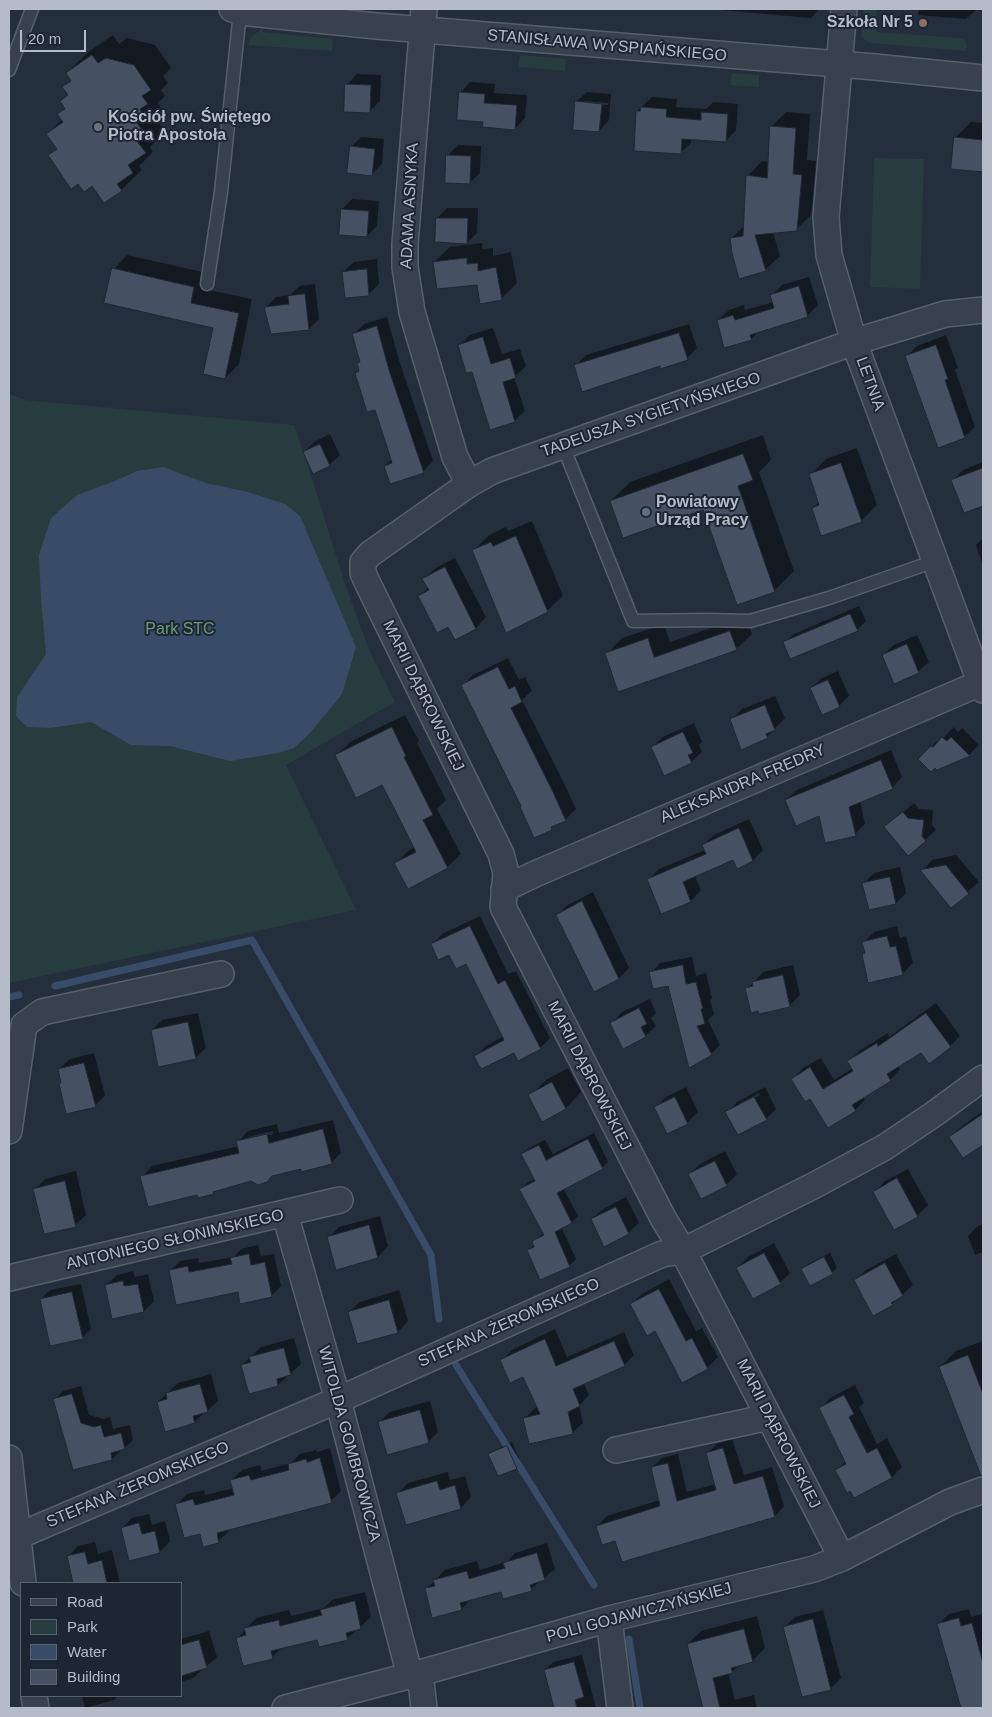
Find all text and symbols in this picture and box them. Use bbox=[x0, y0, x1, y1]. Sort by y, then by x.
place label: Szkoła Nr 5 bbox=[827, 13, 913, 33]
marker: Szkoła Nr 5 bbox=[917, 17, 929, 29]
scale bar bbox=[22, 20, 89, 52]
street label: STANISŁAWA WYSPIAŃSKIEGO bbox=[486, 26, 728, 66]
text: 20 m bbox=[28, 30, 61, 47]
place label: Kościół pw. Świętego Piotra Apostoła bbox=[108, 108, 271, 146]
marker: Kościół pw. Świętego Piotra Apostoła bbox=[92, 121, 104, 133]
street label: ADAMA ASNYKA bbox=[397, 142, 423, 270]
street label: LETNIA bbox=[851, 354, 889, 414]
street label: TADEUSZA SYGIETYŃSKIEGO bbox=[539, 368, 763, 462]
place label: Powiatowy Urząd Pracy bbox=[656, 493, 748, 531]
marker: Powiatowy Urząd Pracy bbox=[640, 506, 652, 518]
street label: MARII DĄBROWSKIEJ bbox=[378, 617, 468, 775]
park label: Park STC bbox=[145, 620, 215, 640]
street label: ALEKSANDRA FREDRY bbox=[658, 740, 828, 828]
street label: MARII DĄBROWSKIEJ bbox=[543, 998, 635, 1154]
street label: ANTONIEGO SŁONIMSKIEGO bbox=[64, 1206, 286, 1274]
street label: STEFANA ŻEROMSKIEGO bbox=[415, 1274, 603, 1372]
street label: WITOLDA GOMBROWICZA bbox=[314, 1344, 384, 1544]
street label: MARII DĄBROWSKIEJ bbox=[732, 1356, 824, 1512]
street label: STEFANA ŻEROMSKIEGO bbox=[44, 1438, 232, 1532]
street label: POLI GOJAWICZYŃSKIEJ bbox=[544, 1579, 734, 1647]
legend bbox=[20, 1582, 182, 1697]
text: Road bbox=[67, 1593, 103, 1610]
text: Park bbox=[67, 1618, 98, 1635]
text: Water bbox=[67, 1643, 106, 1660]
text: Building bbox=[67, 1668, 120, 1685]

